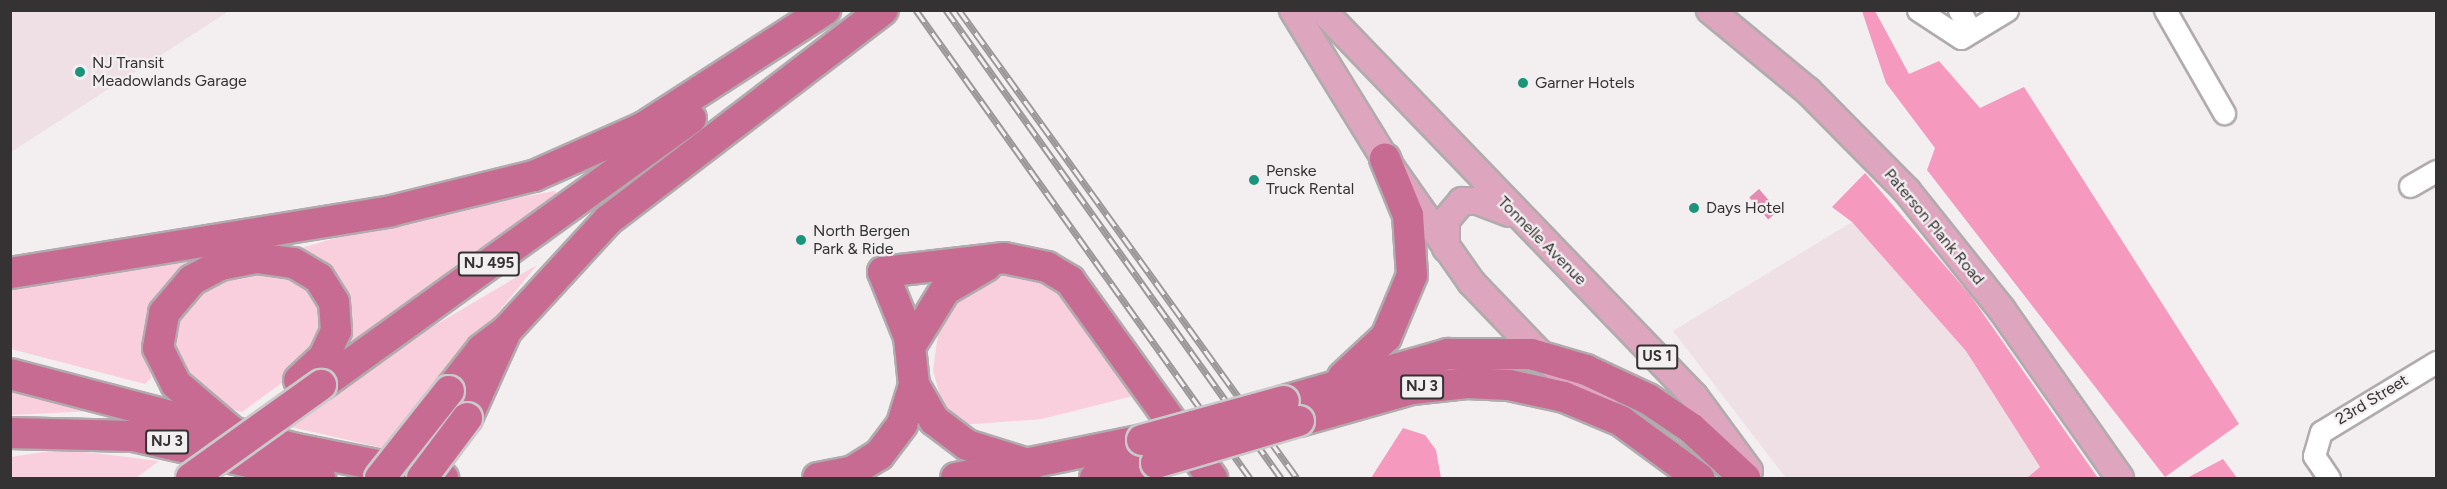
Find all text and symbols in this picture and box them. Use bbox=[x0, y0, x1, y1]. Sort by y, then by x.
place label: NJ Transit Meadowlands Garage bbox=[92, 53, 247, 91]
marker: NJ Transit Meadowlands Garage bbox=[73, 65, 87, 79]
place label: Garner Hotels bbox=[1535, 73, 1635, 93]
marker: Garner Hotels bbox=[1516, 76, 1530, 90]
place label: Penske Truck Rental bbox=[1266, 161, 1354, 199]
street label: Paterson Plank Road bbox=[1880, 165, 1988, 289]
marker: Penske Truck Rental bbox=[1247, 173, 1261, 187]
street label: Tonnelle Avenue bbox=[1494, 193, 1590, 289]
place label: Days Hotel bbox=[1706, 198, 1784, 218]
marker: Days Hotel bbox=[1687, 201, 1701, 215]
place label: North Bergen Park & Ride bbox=[813, 221, 910, 259]
marker: North Bergen Park & Ride bbox=[794, 233, 808, 247]
road number: NJ 495 bbox=[458, 252, 520, 276]
road number: US 1 bbox=[1636, 345, 1678, 369]
street label: 23rd Street bbox=[2332, 371, 2412, 429]
road number: NJ 3 bbox=[1400, 375, 1444, 399]
road number: NJ 3 bbox=[144, 430, 190, 454]

